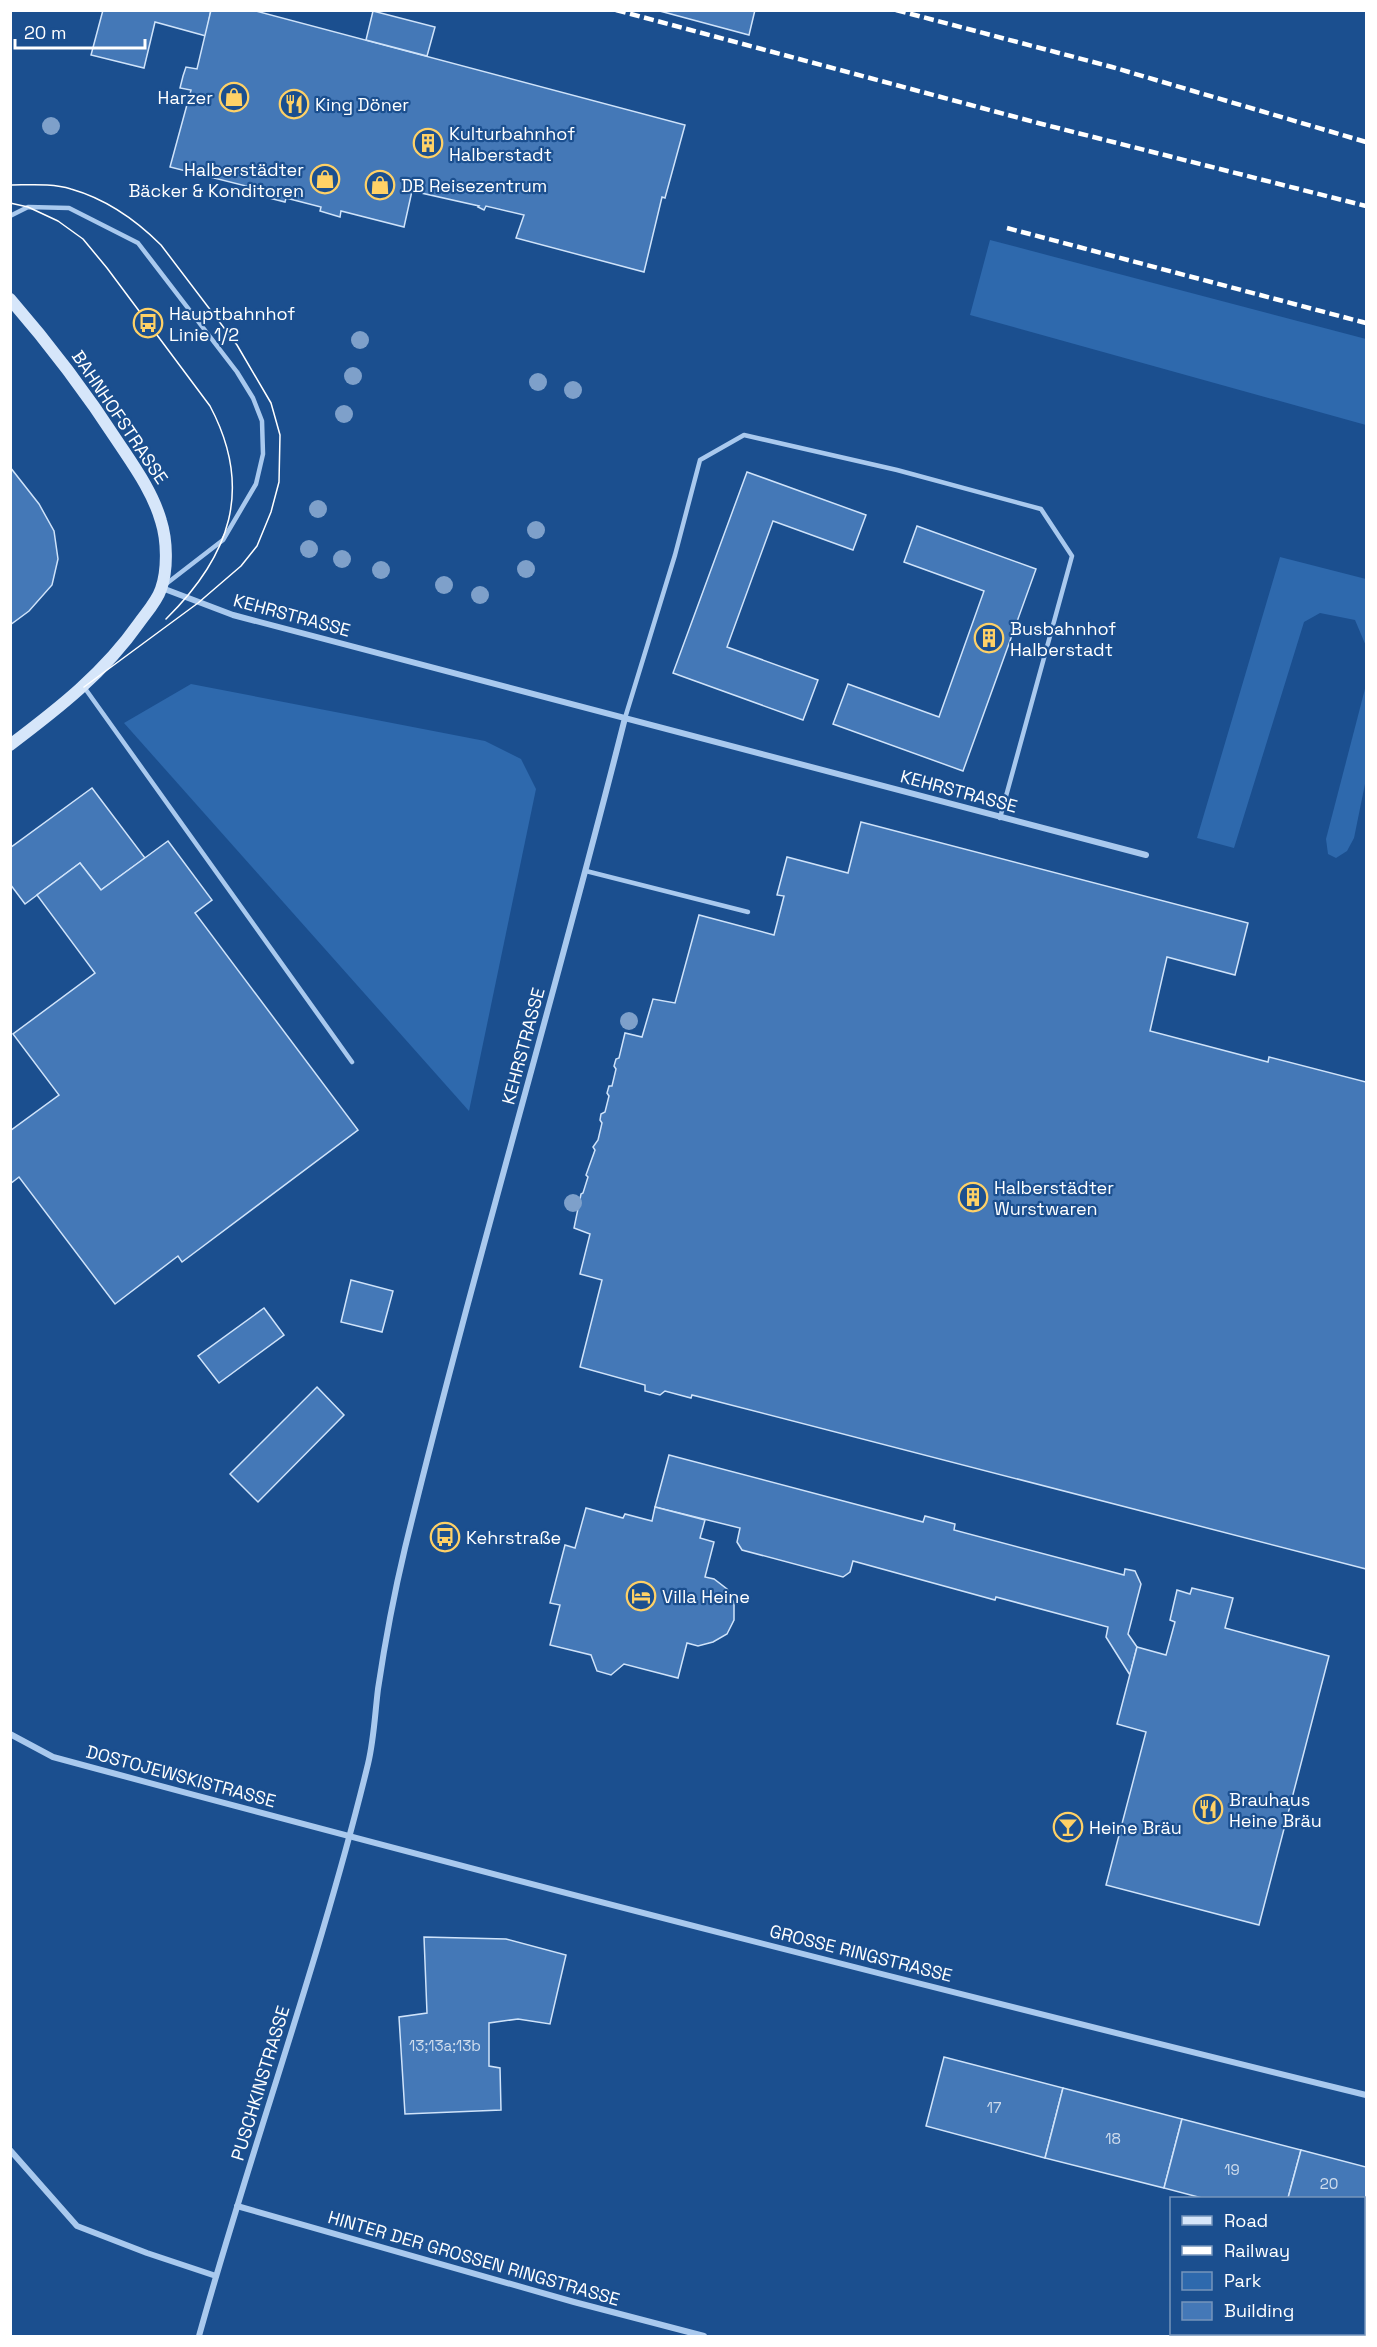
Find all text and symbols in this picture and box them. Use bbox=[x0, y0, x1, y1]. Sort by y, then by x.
scale bar bbox=[15, 12, 146, 50]
text: 20 m bbox=[24, 21, 67, 44]
shop icon: Harzer bbox=[218, 81, 250, 113]
place label: Harzer bbox=[158, 86, 213, 109]
restaurant icon: King Döner bbox=[278, 88, 310, 120]
place label: King Döner bbox=[315, 93, 409, 116]
place label: Kulturbahnhof Halberstadt bbox=[449, 122, 575, 166]
building icon: Kulturbahnhof Halberstadt bbox=[412, 127, 444, 159]
place label: Halberstädter Bäcker & Konditoren bbox=[128, 158, 304, 202]
shop icon: Halberstädter Bäcker & Konditoren bbox=[309, 163, 341, 195]
shop icon: DB Reisezentrum bbox=[364, 169, 396, 201]
place label: DB Reisezentrum bbox=[401, 174, 547, 197]
place label: Hauptbahnhof Linie 1/2 bbox=[169, 302, 295, 346]
bus stop icon: Hauptbahnhof Linie 1/2 bbox=[132, 307, 164, 339]
street label: BAHNHOFSTRASSE bbox=[67, 346, 173, 488]
street label: KEHRSTRASSE bbox=[231, 588, 353, 642]
place label: Busbahnhof Halberstadt bbox=[1010, 617, 1116, 661]
building icon: Busbahnhof Halberstadt bbox=[973, 622, 1005, 654]
street label: KEHRSTRASSE bbox=[898, 764, 1020, 818]
street label: KEHRSTRASSE bbox=[496, 985, 550, 1107]
place label: Halberstädter Wurstwaren bbox=[994, 1176, 1114, 1220]
building icon: Halberstädter Wurstwaren bbox=[957, 1181, 989, 1213]
bus stop icon: Kehrstraße bbox=[429, 1521, 461, 1553]
place label: Kehrstraße bbox=[466, 1526, 561, 1549]
hotel icon: Villa Heine bbox=[625, 1580, 657, 1612]
place label: Villa Heine bbox=[662, 1585, 750, 1608]
street label: DOSTOJEWSKISTRASSE bbox=[84, 1740, 278, 1812]
place label: Brauhaus Heine Bräu bbox=[1229, 1788, 1322, 1832]
restaurant icon: Brauhaus Heine Bräu bbox=[1192, 1793, 1224, 1825]
bar icon: Heine Bräu bbox=[1052, 1811, 1084, 1843]
place label: Heine Bräu bbox=[1089, 1816, 1182, 1839]
street label: GROSSE RINGSTRASSE bbox=[767, 1919, 955, 1987]
street label: PUSCHKINSTRASSE bbox=[226, 2003, 294, 2163]
house number: 13;13a;13b bbox=[409, 2036, 481, 2055]
house number: 17 bbox=[987, 2098, 1001, 2117]
house number: 18 bbox=[1105, 2129, 1121, 2148]
house number: 19 bbox=[1224, 2160, 1240, 2179]
house number: 20 bbox=[1320, 2174, 1338, 2193]
legend bbox=[1170, 2197, 1365, 2335]
street label: HINTER DER GROSSEN RINGSTRASSE bbox=[325, 2205, 623, 2311]
text: Road bbox=[1224, 2209, 1268, 2232]
text: Railway bbox=[1224, 2239, 1290, 2262]
text: Park bbox=[1224, 2269, 1262, 2292]
text: Building bbox=[1224, 2299, 1294, 2322]

